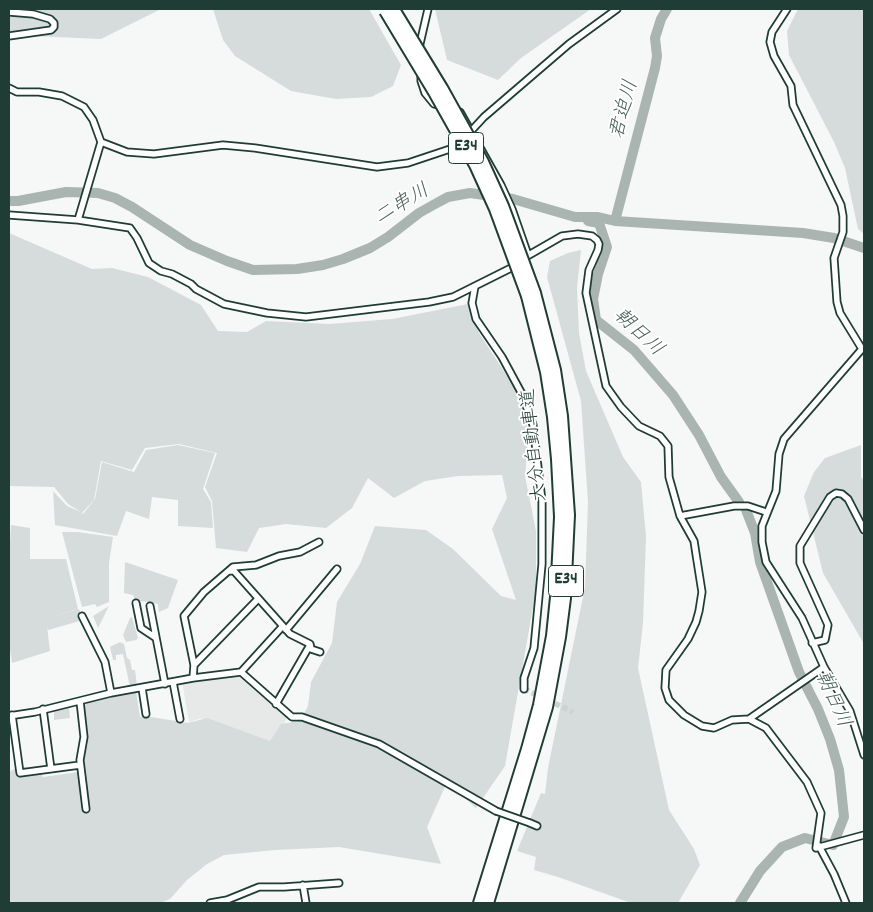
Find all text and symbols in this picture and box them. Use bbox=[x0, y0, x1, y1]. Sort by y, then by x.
water label: 君迫川 bbox=[607, 78, 645, 142]
road number: E34 bbox=[448, 132, 484, 164]
water label: 二串川 bbox=[371, 180, 435, 232]
water label: 朝日川 bbox=[607, 305, 667, 363]
street label: 大分自動車道 bbox=[519, 387, 553, 503]
road number: E34 bbox=[548, 566, 584, 596]
water label: 朝日川 bbox=[808, 668, 854, 732]

